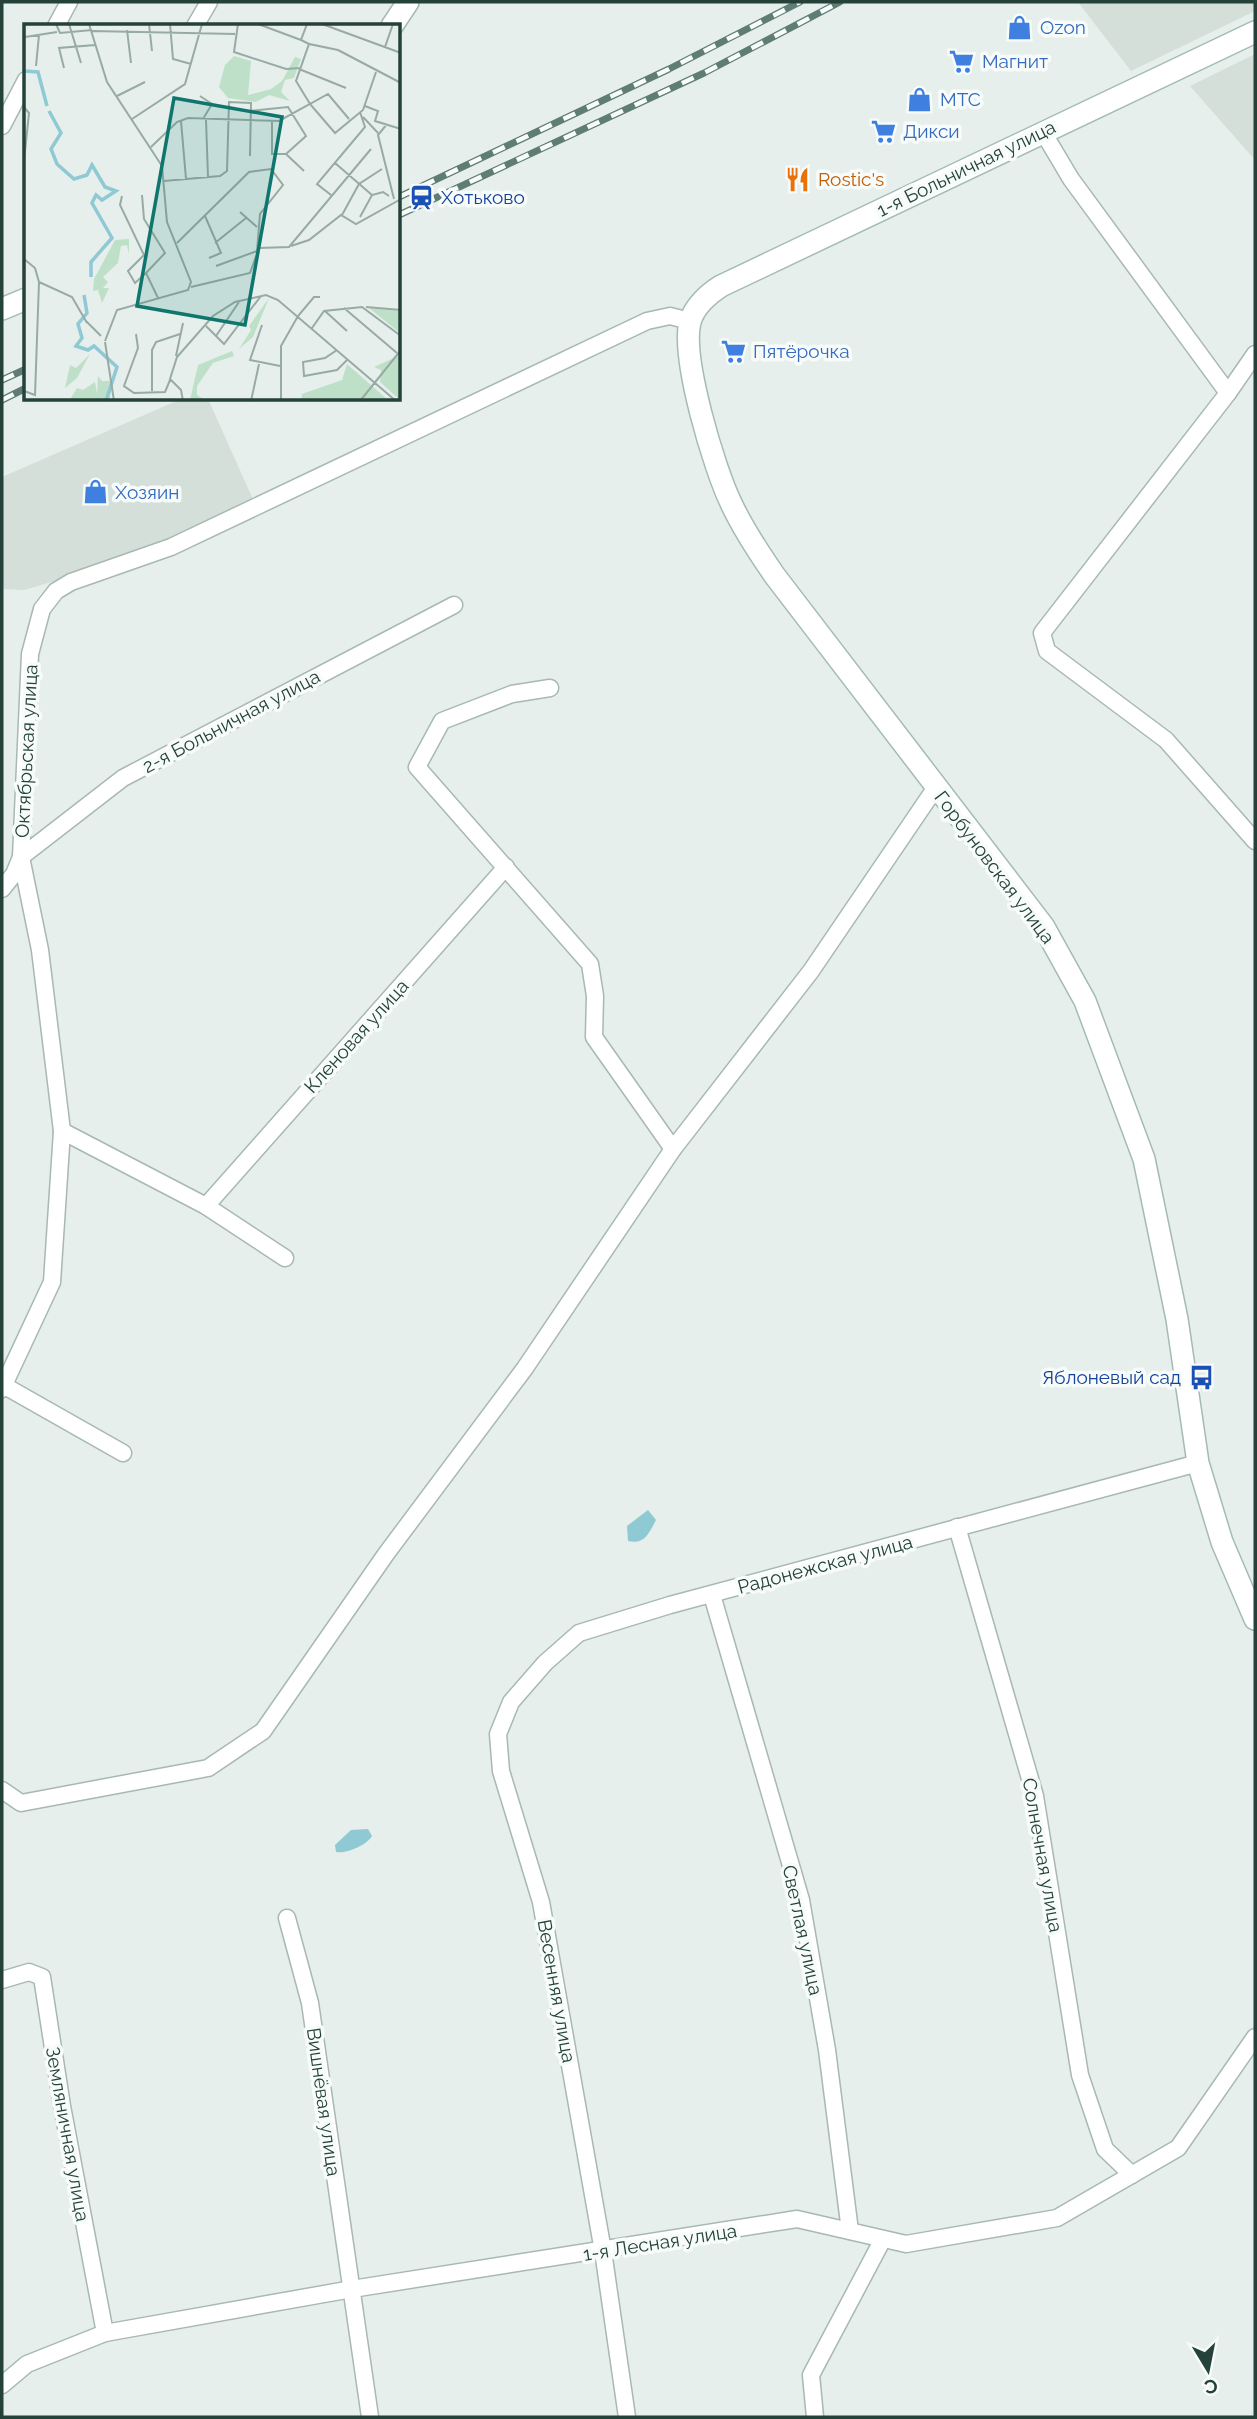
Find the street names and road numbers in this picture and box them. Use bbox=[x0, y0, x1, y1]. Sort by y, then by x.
street label: 1-я Больничная улица bbox=[873, 115, 1059, 221]
street label: Октябрьская улица bbox=[10, 664, 42, 838]
street label: 2-я Больничная улица bbox=[138, 665, 324, 777]
street label: Горбуновская улица bbox=[930, 786, 1060, 948]
street label: Кленовая улица bbox=[299, 975, 413, 1097]
street label: Радонежская улица bbox=[735, 1530, 915, 1598]
street label: Солнечная улица bbox=[1019, 1776, 1067, 1934]
street label: Светлая улица bbox=[778, 1863, 828, 1997]
street label: Весенняя улица bbox=[534, 1918, 580, 2064]
street label: Вишнёвая улица bbox=[303, 2026, 345, 2178]
street label: Земляничная улица bbox=[42, 2045, 94, 2223]
street label: 1-я Лесная улица bbox=[582, 2219, 738, 2265]

